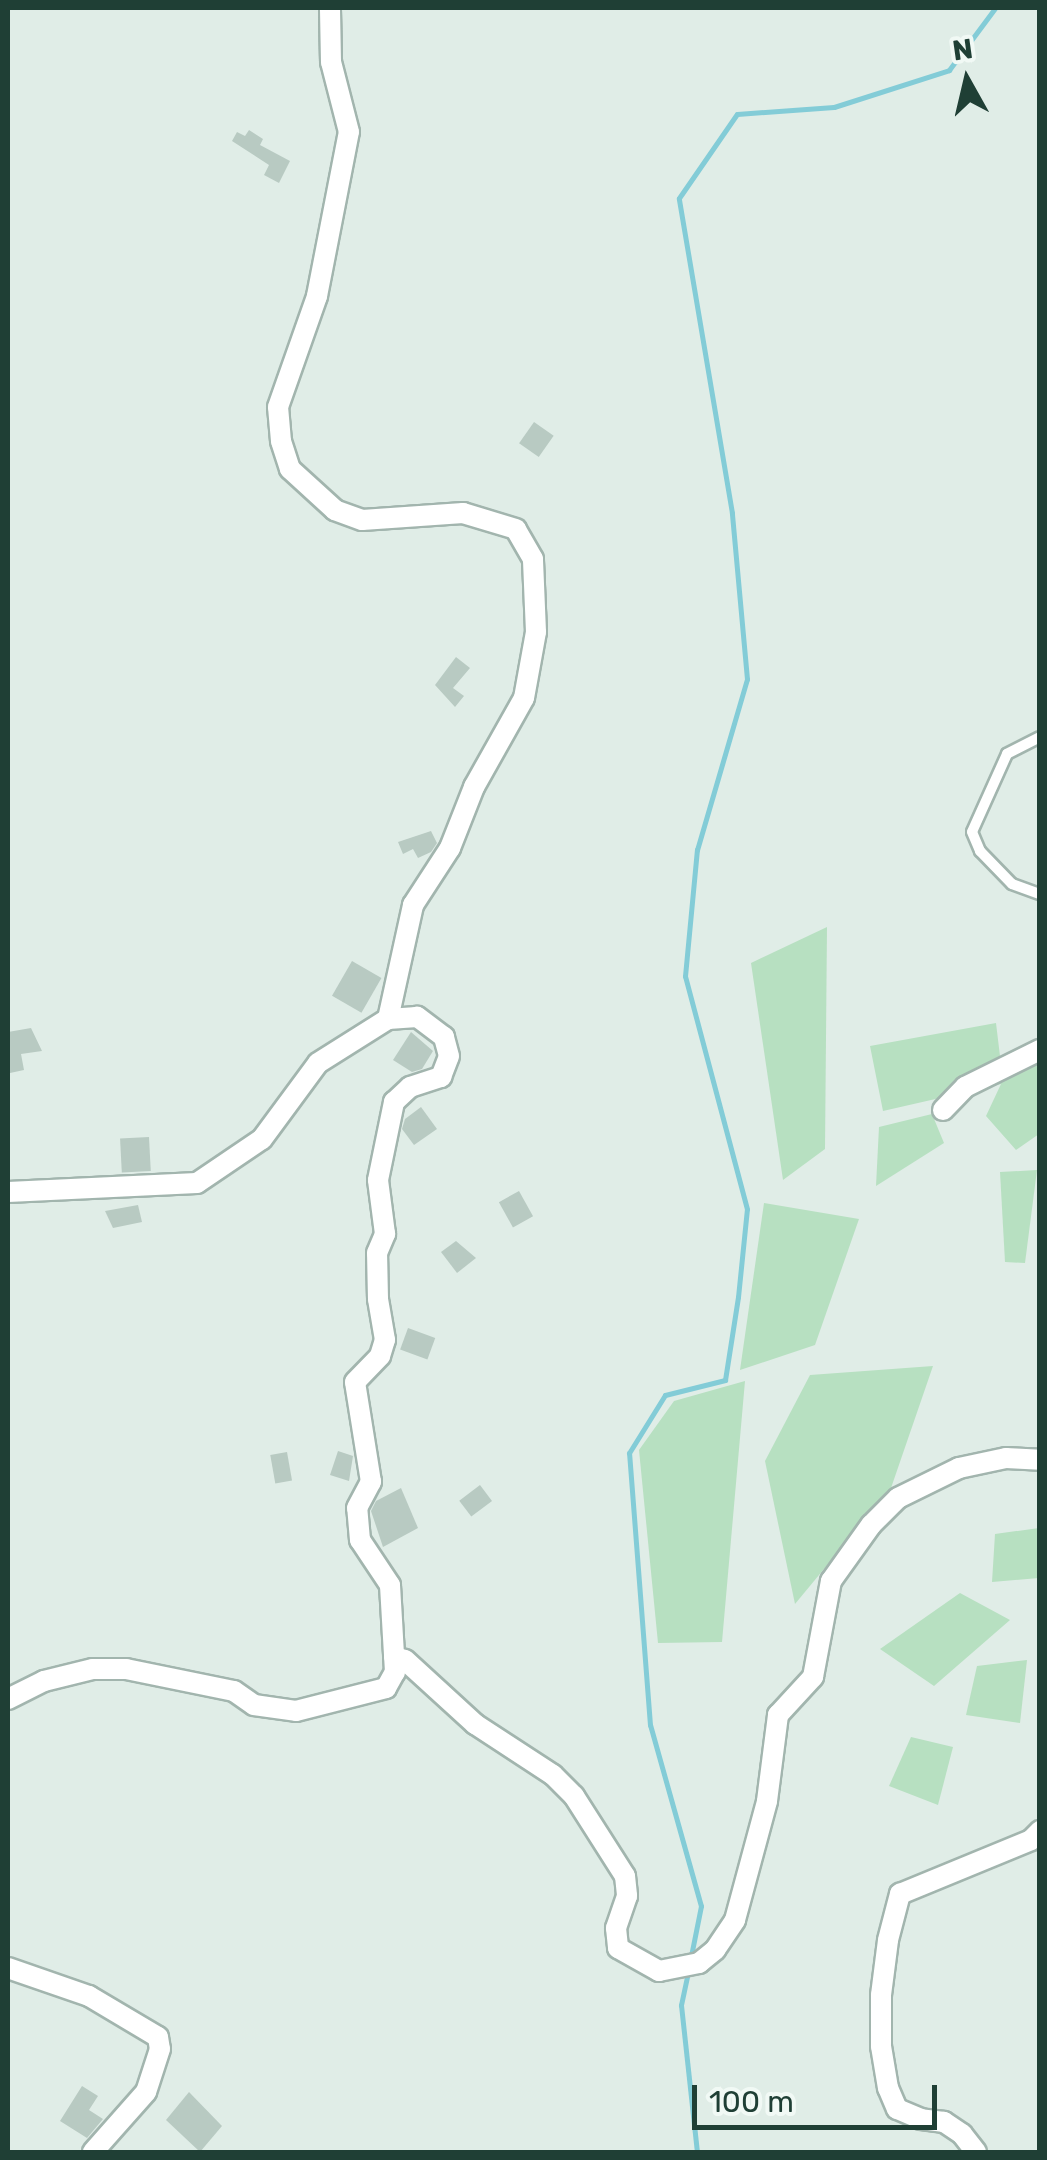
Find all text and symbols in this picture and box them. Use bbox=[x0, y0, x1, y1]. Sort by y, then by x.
north arrow bbox=[917, 30, 1017, 130]
text: N bbox=[950, 32, 975, 68]
scale bar bbox=[697, 2065, 942, 2127]
text: 100 m bbox=[709, 2084, 794, 2120]

